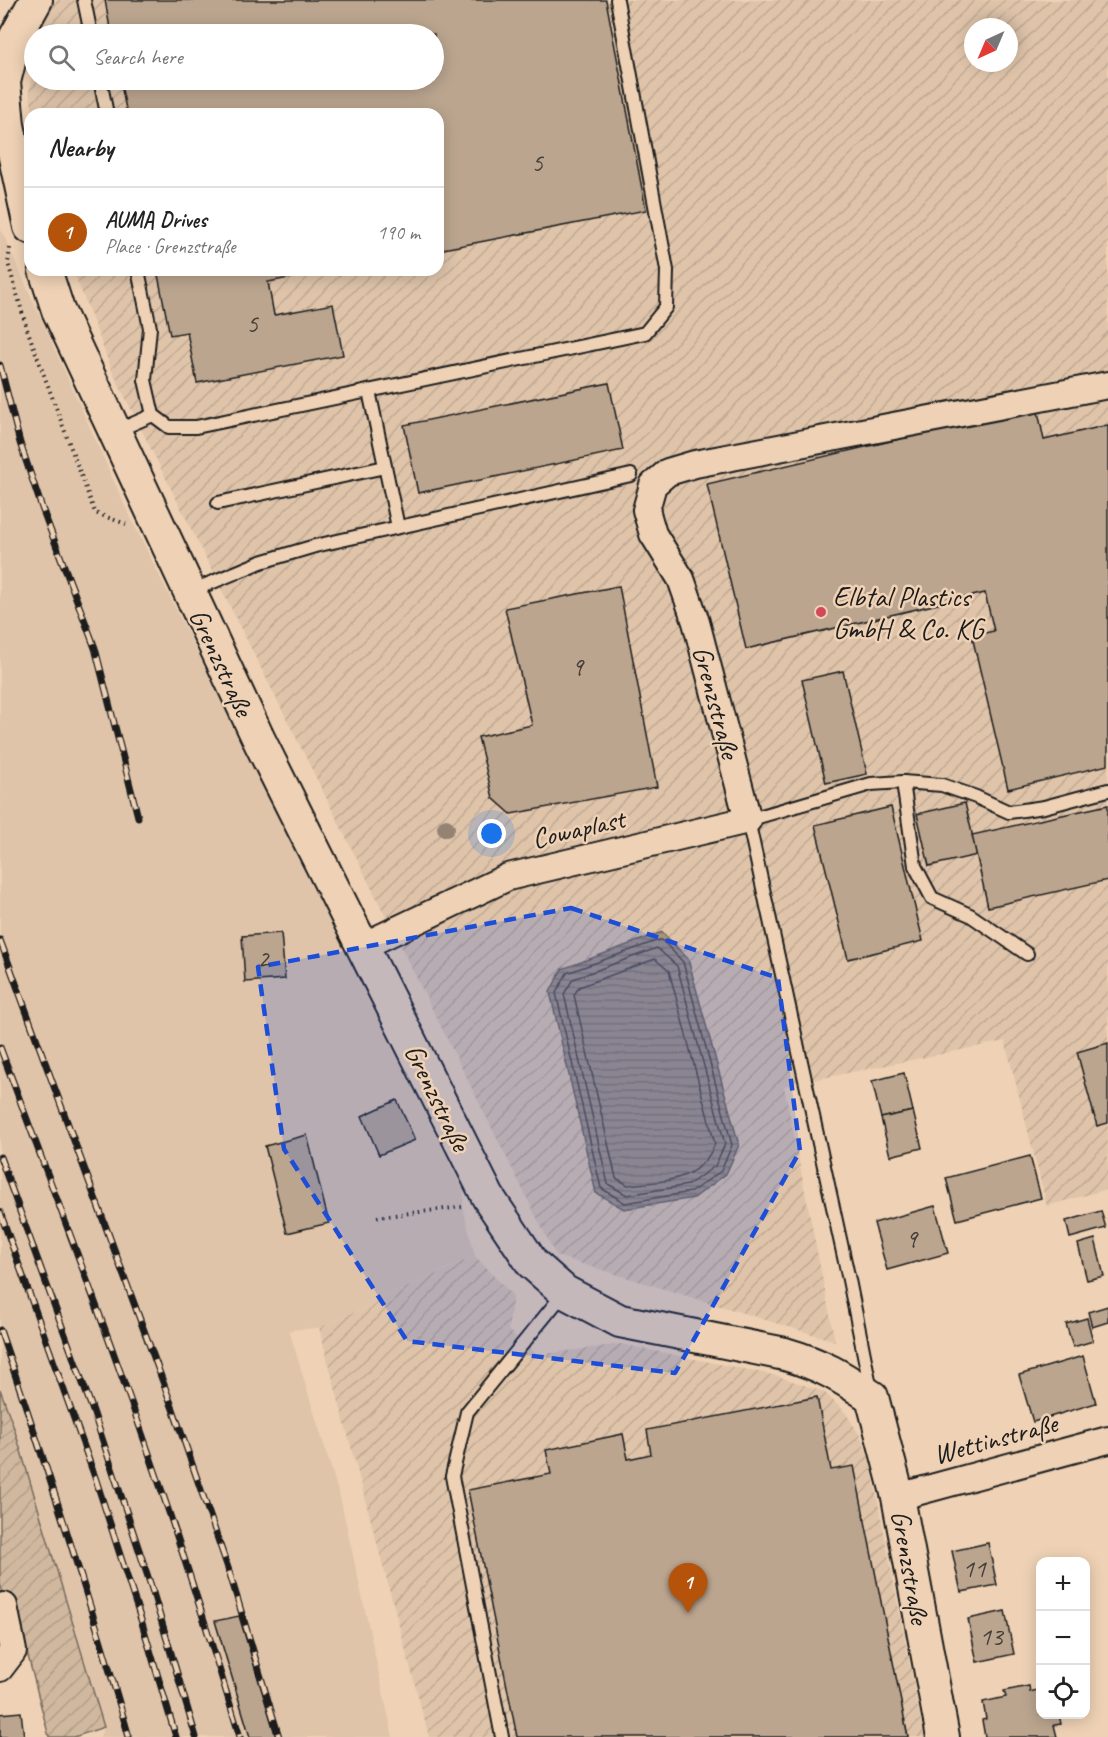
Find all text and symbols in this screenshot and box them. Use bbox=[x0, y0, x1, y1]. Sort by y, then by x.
north arrow bbox=[964, 18, 1018, 72]
search box bbox=[24, 24, 444, 90]
icon: search bbox=[45, 41, 78, 74]
text: Search here bbox=[93, 43, 183, 71]
text: Nearby bbox=[48, 131, 113, 164]
house number: 5 bbox=[531, 146, 544, 179]
text: AUMA Drives bbox=[105, 206, 207, 234]
text: 1 bbox=[63, 220, 72, 245]
text: 190 m bbox=[377, 220, 420, 245]
text: Place · Grenzstraße bbox=[105, 234, 235, 259]
house number: 5 bbox=[246, 307, 259, 340]
place label: Elbtal Plastics GmbH & Co. KG bbox=[833, 579, 986, 646]
street label: Grenzstraße bbox=[181, 603, 262, 723]
marker: Elbtal Plastics GmbH & Co. KG bbox=[814, 605, 828, 619]
street label: Grenzstraße bbox=[685, 642, 749, 764]
house number: 9 bbox=[571, 650, 585, 683]
street label: Cowaplast bbox=[528, 800, 631, 856]
your location bbox=[477, 819, 506, 848]
house number: 2 bbox=[257, 942, 271, 975]
street label: Grenzstraße bbox=[397, 1038, 479, 1158]
house number: 9 bbox=[905, 1222, 919, 1255]
street label: Wettinstraße bbox=[929, 1405, 1063, 1472]
street label: Grenzstraße bbox=[883, 1508, 938, 1628]
house number: 11 bbox=[962, 1552, 987, 1585]
map controls bbox=[1036, 1557, 1090, 1719]
button: + bbox=[1036, 1557, 1090, 1611]
pin: 1 bbox=[668, 1564, 708, 1613]
button: − bbox=[1036, 1611, 1090, 1665]
house number: 13 bbox=[979, 1620, 1005, 1653]
button: locate bbox=[1036, 1665, 1090, 1719]

